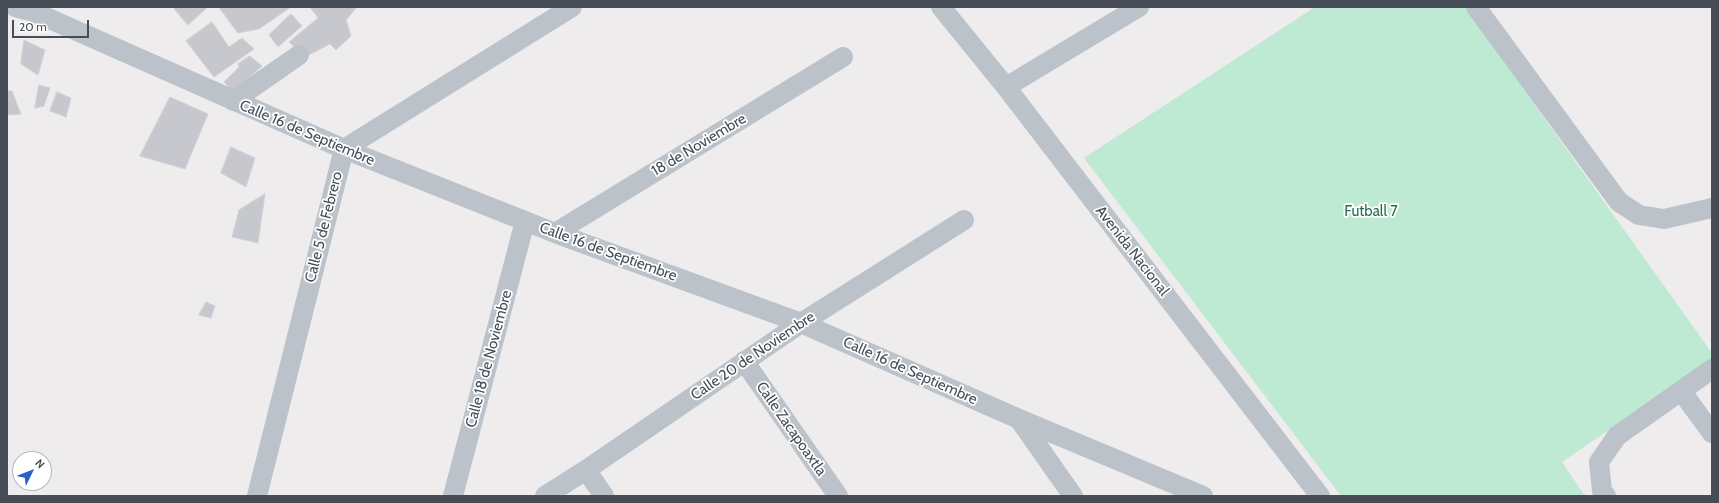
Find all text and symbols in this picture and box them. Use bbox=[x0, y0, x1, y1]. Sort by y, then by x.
scale bar bbox=[14, 12, 91, 38]
text: 20 m bbox=[19, 19, 47, 34]
street label: Calle 16 de Septiembre bbox=[237, 96, 377, 170]
street label: 18 de Noviembre bbox=[648, 110, 750, 180]
street label: Calle 5 de Febrero bbox=[302, 170, 346, 284]
street label: Avenida Nacional bbox=[1091, 202, 1173, 300]
park label: Futball 7 bbox=[1344, 203, 1398, 221]
street label: Calle 16 de Septiembre bbox=[537, 219, 679, 285]
street label: Calle 18 de Noviembre bbox=[462, 288, 516, 430]
street label: Calle 20 de Noviembre bbox=[687, 308, 819, 404]
street label: Calle 16 de Septiembre bbox=[840, 333, 980, 409]
street label: Calle Zacapoaxtla bbox=[752, 379, 830, 479]
north arrow bbox=[12, 451, 52, 491]
text: N bbox=[32, 456, 48, 471]

